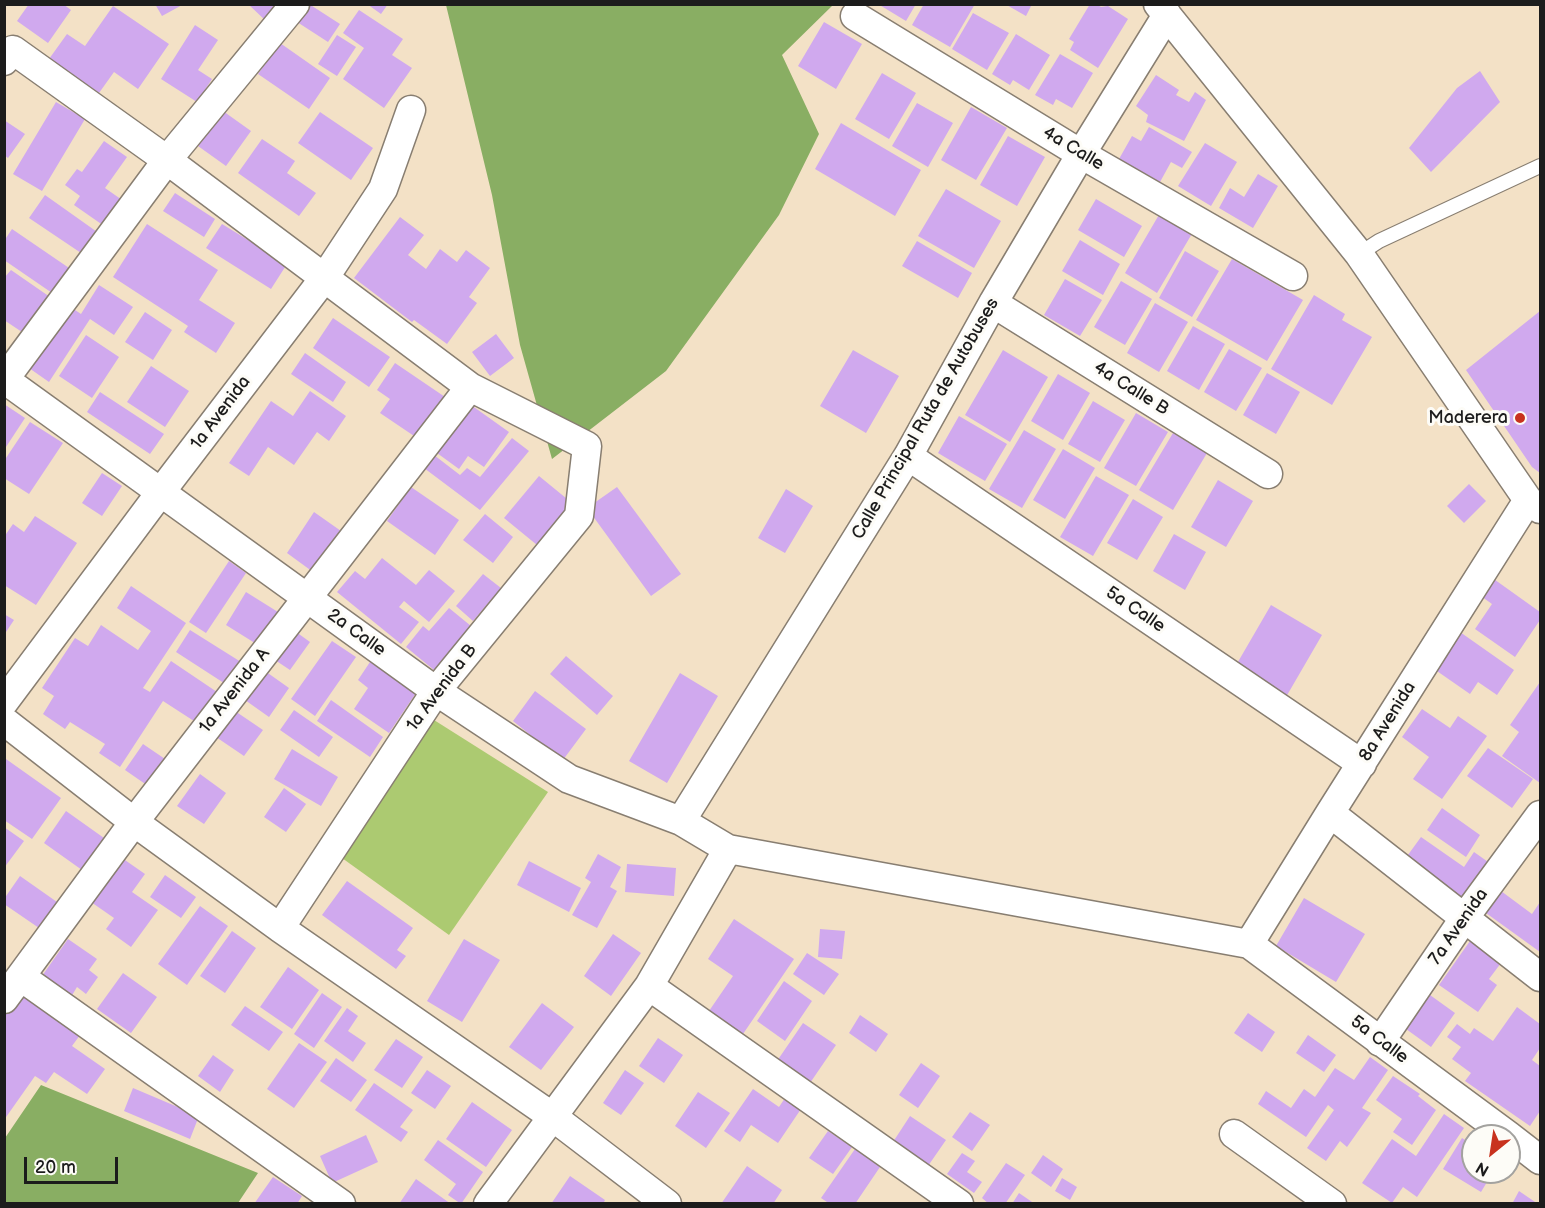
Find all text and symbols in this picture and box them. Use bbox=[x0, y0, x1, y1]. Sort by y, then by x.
street label: 4a Calle bbox=[1038, 122, 1108, 176]
street label: Calle Principal Ruta de Autobuses bbox=[848, 294, 1004, 544]
street label: 4a Calle B bbox=[1089, 357, 1173, 421]
street label: 1a Avenida bbox=[186, 372, 256, 454]
place label: Maderera bbox=[1428, 407, 1508, 429]
marker: Maderera bbox=[1513, 411, 1527, 425]
street label: 5a Calle bbox=[1101, 582, 1169, 638]
street label: 2a Calle bbox=[322, 605, 390, 661]
street label: 1a Avenida B bbox=[402, 640, 482, 736]
street label: 1a Avenida A bbox=[195, 644, 275, 738]
street label: 8a Avenida bbox=[1355, 678, 1421, 766]
street label: 7a Avenida bbox=[1425, 885, 1493, 969]
street label: 5a Calle bbox=[1346, 1011, 1412, 1069]
north arrow bbox=[1461, 1124, 1521, 1184]
scale bar bbox=[27, 1145, 122, 1183]
text: 20 m bbox=[35, 1157, 76, 1178]
text: N bbox=[1473, 1157, 1493, 1180]

